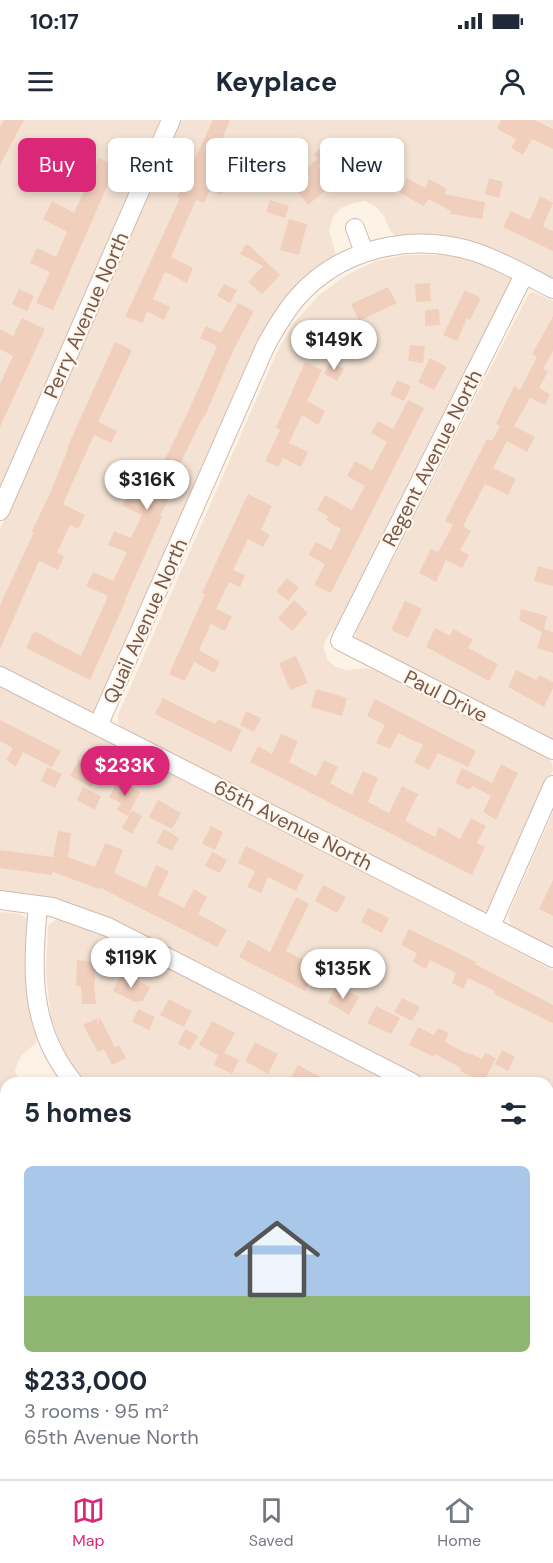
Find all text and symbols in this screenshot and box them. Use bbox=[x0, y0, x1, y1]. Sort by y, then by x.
text: 10:17 bbox=[30, 7, 79, 36]
text: Keyplace bbox=[216, 64, 337, 99]
icon: menu bbox=[24, 65, 57, 98]
icon: person bbox=[496, 65, 529, 98]
chip: Buy bbox=[18, 138, 96, 192]
chip: Rent bbox=[108, 138, 194, 192]
chip: Filters bbox=[206, 138, 308, 192]
chip: New bbox=[320, 138, 404, 192]
street label: Perry Avenue North bbox=[38, 228, 134, 402]
pin: $149K bbox=[292, 320, 376, 371]
text: $149K bbox=[305, 326, 363, 352]
street label: Regent Avenue North bbox=[376, 365, 488, 551]
pin: $316K bbox=[105, 460, 189, 511]
text: $316K bbox=[118, 466, 176, 492]
street label: Quail Avenue North bbox=[97, 534, 193, 708]
street label: Paul Drive bbox=[400, 664, 492, 728]
pin: $233K bbox=[83, 746, 167, 797]
text: $233K bbox=[95, 752, 155, 778]
street label: 65th Avenue North bbox=[209, 774, 377, 876]
pin: $119K bbox=[89, 938, 173, 989]
text: $119K bbox=[105, 944, 157, 970]
pin: $135K bbox=[301, 949, 385, 1000]
text: $135K bbox=[315, 955, 371, 981]
text: 5 homes bbox=[24, 1096, 132, 1130]
icon: filters bbox=[497, 1097, 530, 1130]
icon: home bbox=[223, 1205, 331, 1313]
text: $233,000 bbox=[24, 1364, 147, 1398]
text: 3 rooms · 95 m² bbox=[24, 1398, 169, 1424]
text: 65th Avenue North bbox=[24, 1424, 199, 1450]
tab: Map bbox=[72, 1494, 105, 1551]
tab: Saved bbox=[249, 1494, 294, 1551]
tab: Home bbox=[437, 1494, 481, 1551]

